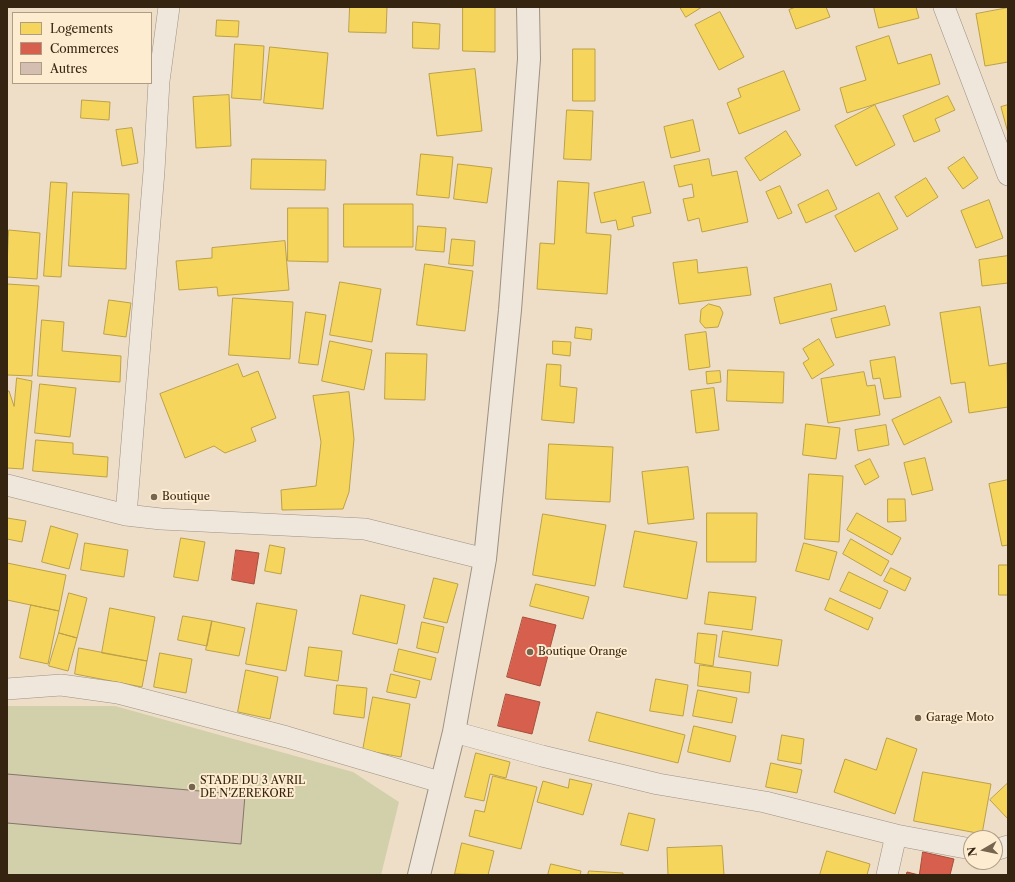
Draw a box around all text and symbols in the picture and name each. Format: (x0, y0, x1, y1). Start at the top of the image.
legend (12, 12, 152, 84)
text: Logements (50, 21, 113, 36)
text: Commerces (50, 41, 119, 56)
text: Autres (50, 61, 87, 76)
place label: Boutique (162, 490, 210, 504)
marker: Boutique (149, 492, 159, 502)
place label: Boutique Orange (538, 645, 627, 659)
marker: Boutique Orange (525, 647, 535, 657)
place label: Garage Moto (926, 711, 994, 725)
marker: Garage Moto (913, 713, 923, 723)
place label: STADE DU 3 AVRIL DE N'ZEREKORE (200, 774, 305, 800)
marker: STADE DU 3 AVRIL DE N'ZEREKORE (187, 782, 197, 792)
north arrow (963, 830, 1003, 870)
text: N (964, 846, 980, 858)

